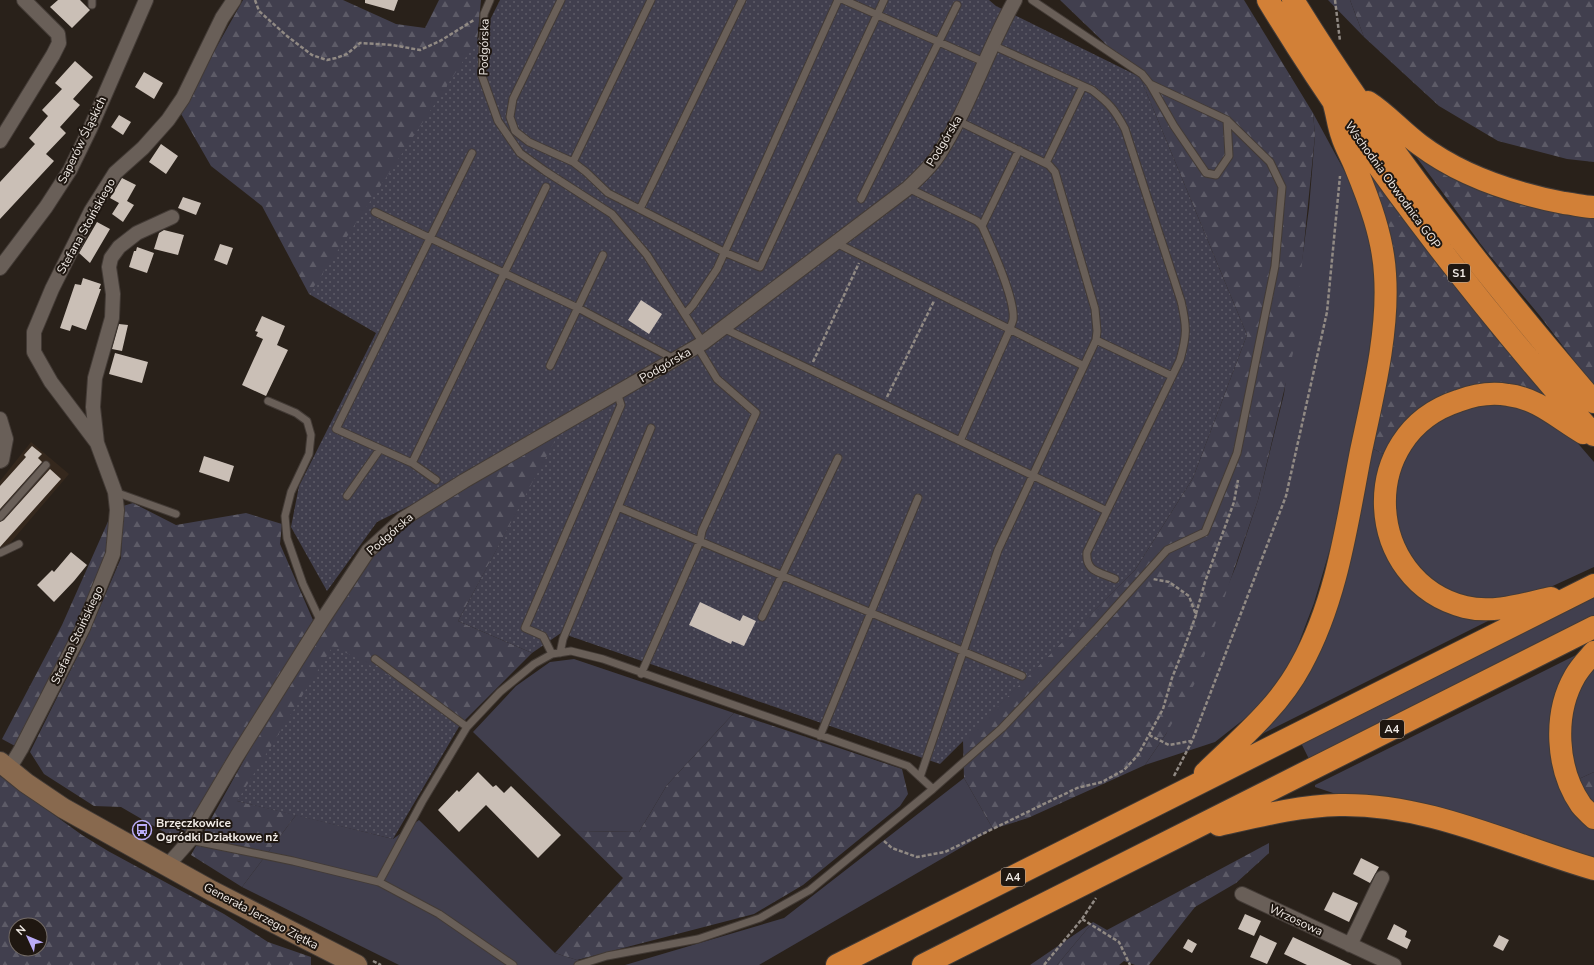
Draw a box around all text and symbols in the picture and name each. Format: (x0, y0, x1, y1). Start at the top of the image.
street label: Podgórska (476, 18, 492, 76)
street label: Saperów Śląskich (54, 94, 110, 186)
street label: Podgórska (922, 112, 966, 170)
street label: Wschodnia Obwodnica GOP (1341, 118, 1445, 252)
street label: Stefana Stoińskiego (53, 175, 119, 277)
road number: S1 (1448, 264, 1470, 282)
street label: Podgórska (636, 344, 694, 386)
street label: Podgórska (363, 509, 417, 559)
street label: Stefana Stoińskiego (47, 583, 107, 687)
road number: A4 (1380, 720, 1404, 738)
place label: Brzęczkowice Ogródki Działkowe nż (156, 815, 278, 845)
bus stop icon: Brzęczkowice Ogródki Działkowe nż (131, 819, 153, 841)
road number: A4 (1001, 868, 1025, 886)
street label: Generała Jerzego Ziętka (201, 879, 321, 953)
street label: Wrzosowa (1266, 901, 1326, 939)
north arrow (8, 917, 48, 957)
text: N (13, 922, 29, 939)

